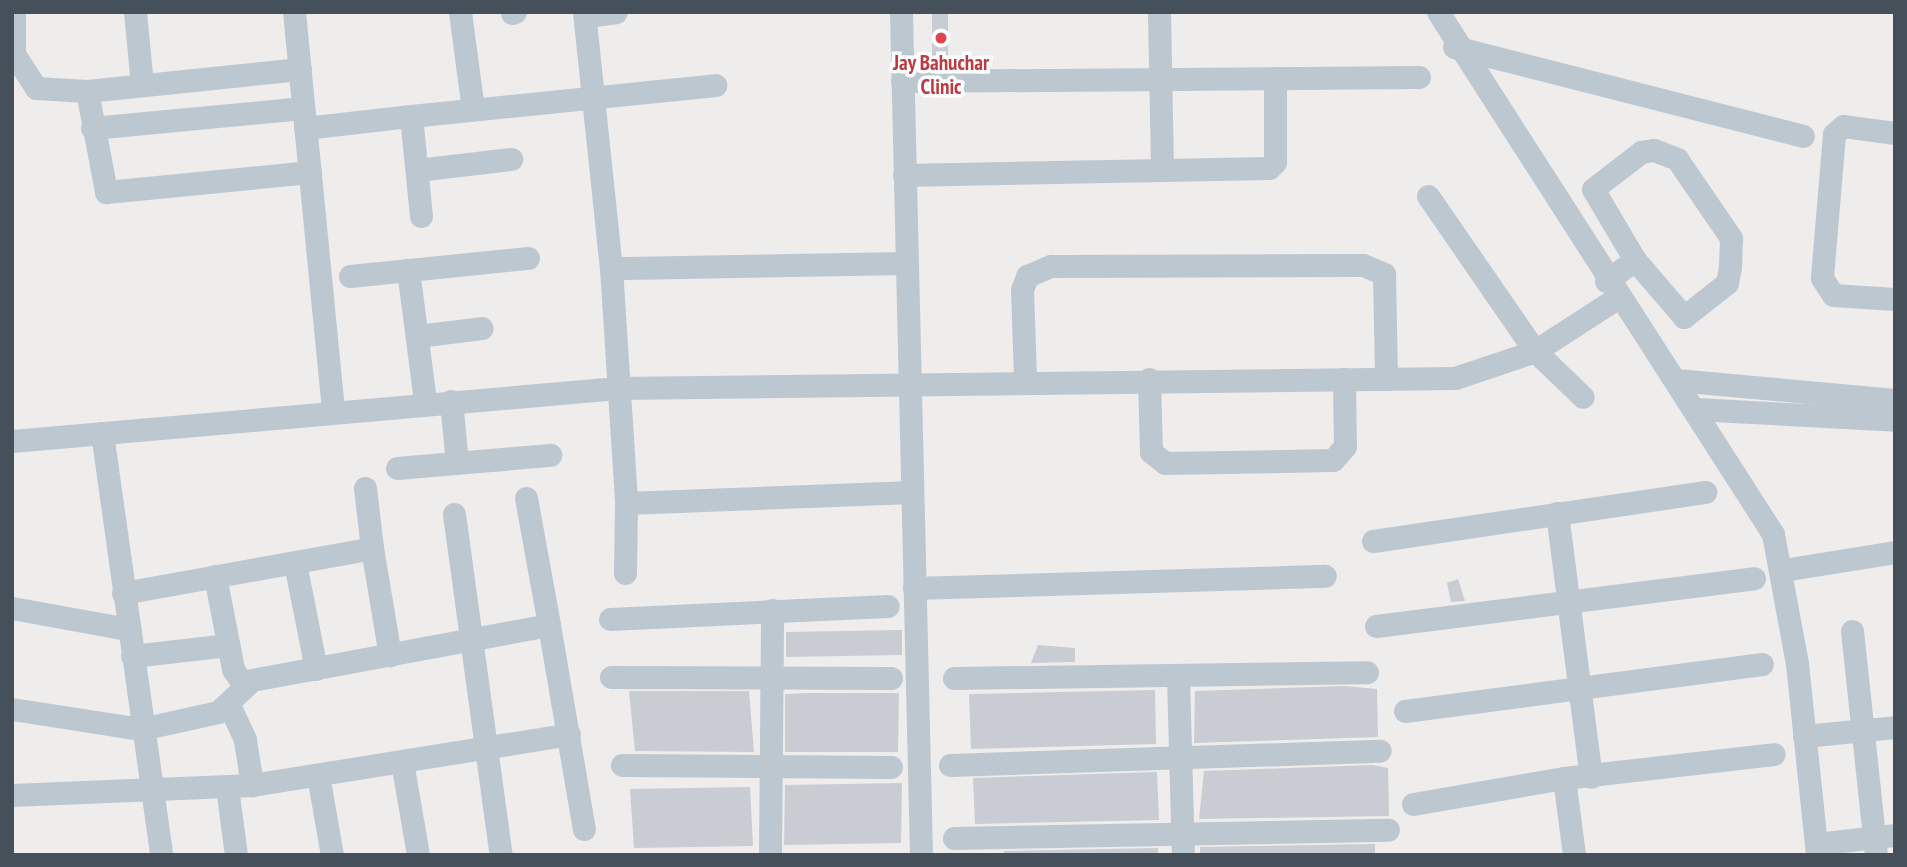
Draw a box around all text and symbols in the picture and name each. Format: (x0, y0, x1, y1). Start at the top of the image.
marker: Jay Bahuchar Clinic (931, 28, 951, 48)
place label: Jay Bahuchar Clinic (893, 50, 989, 100)

